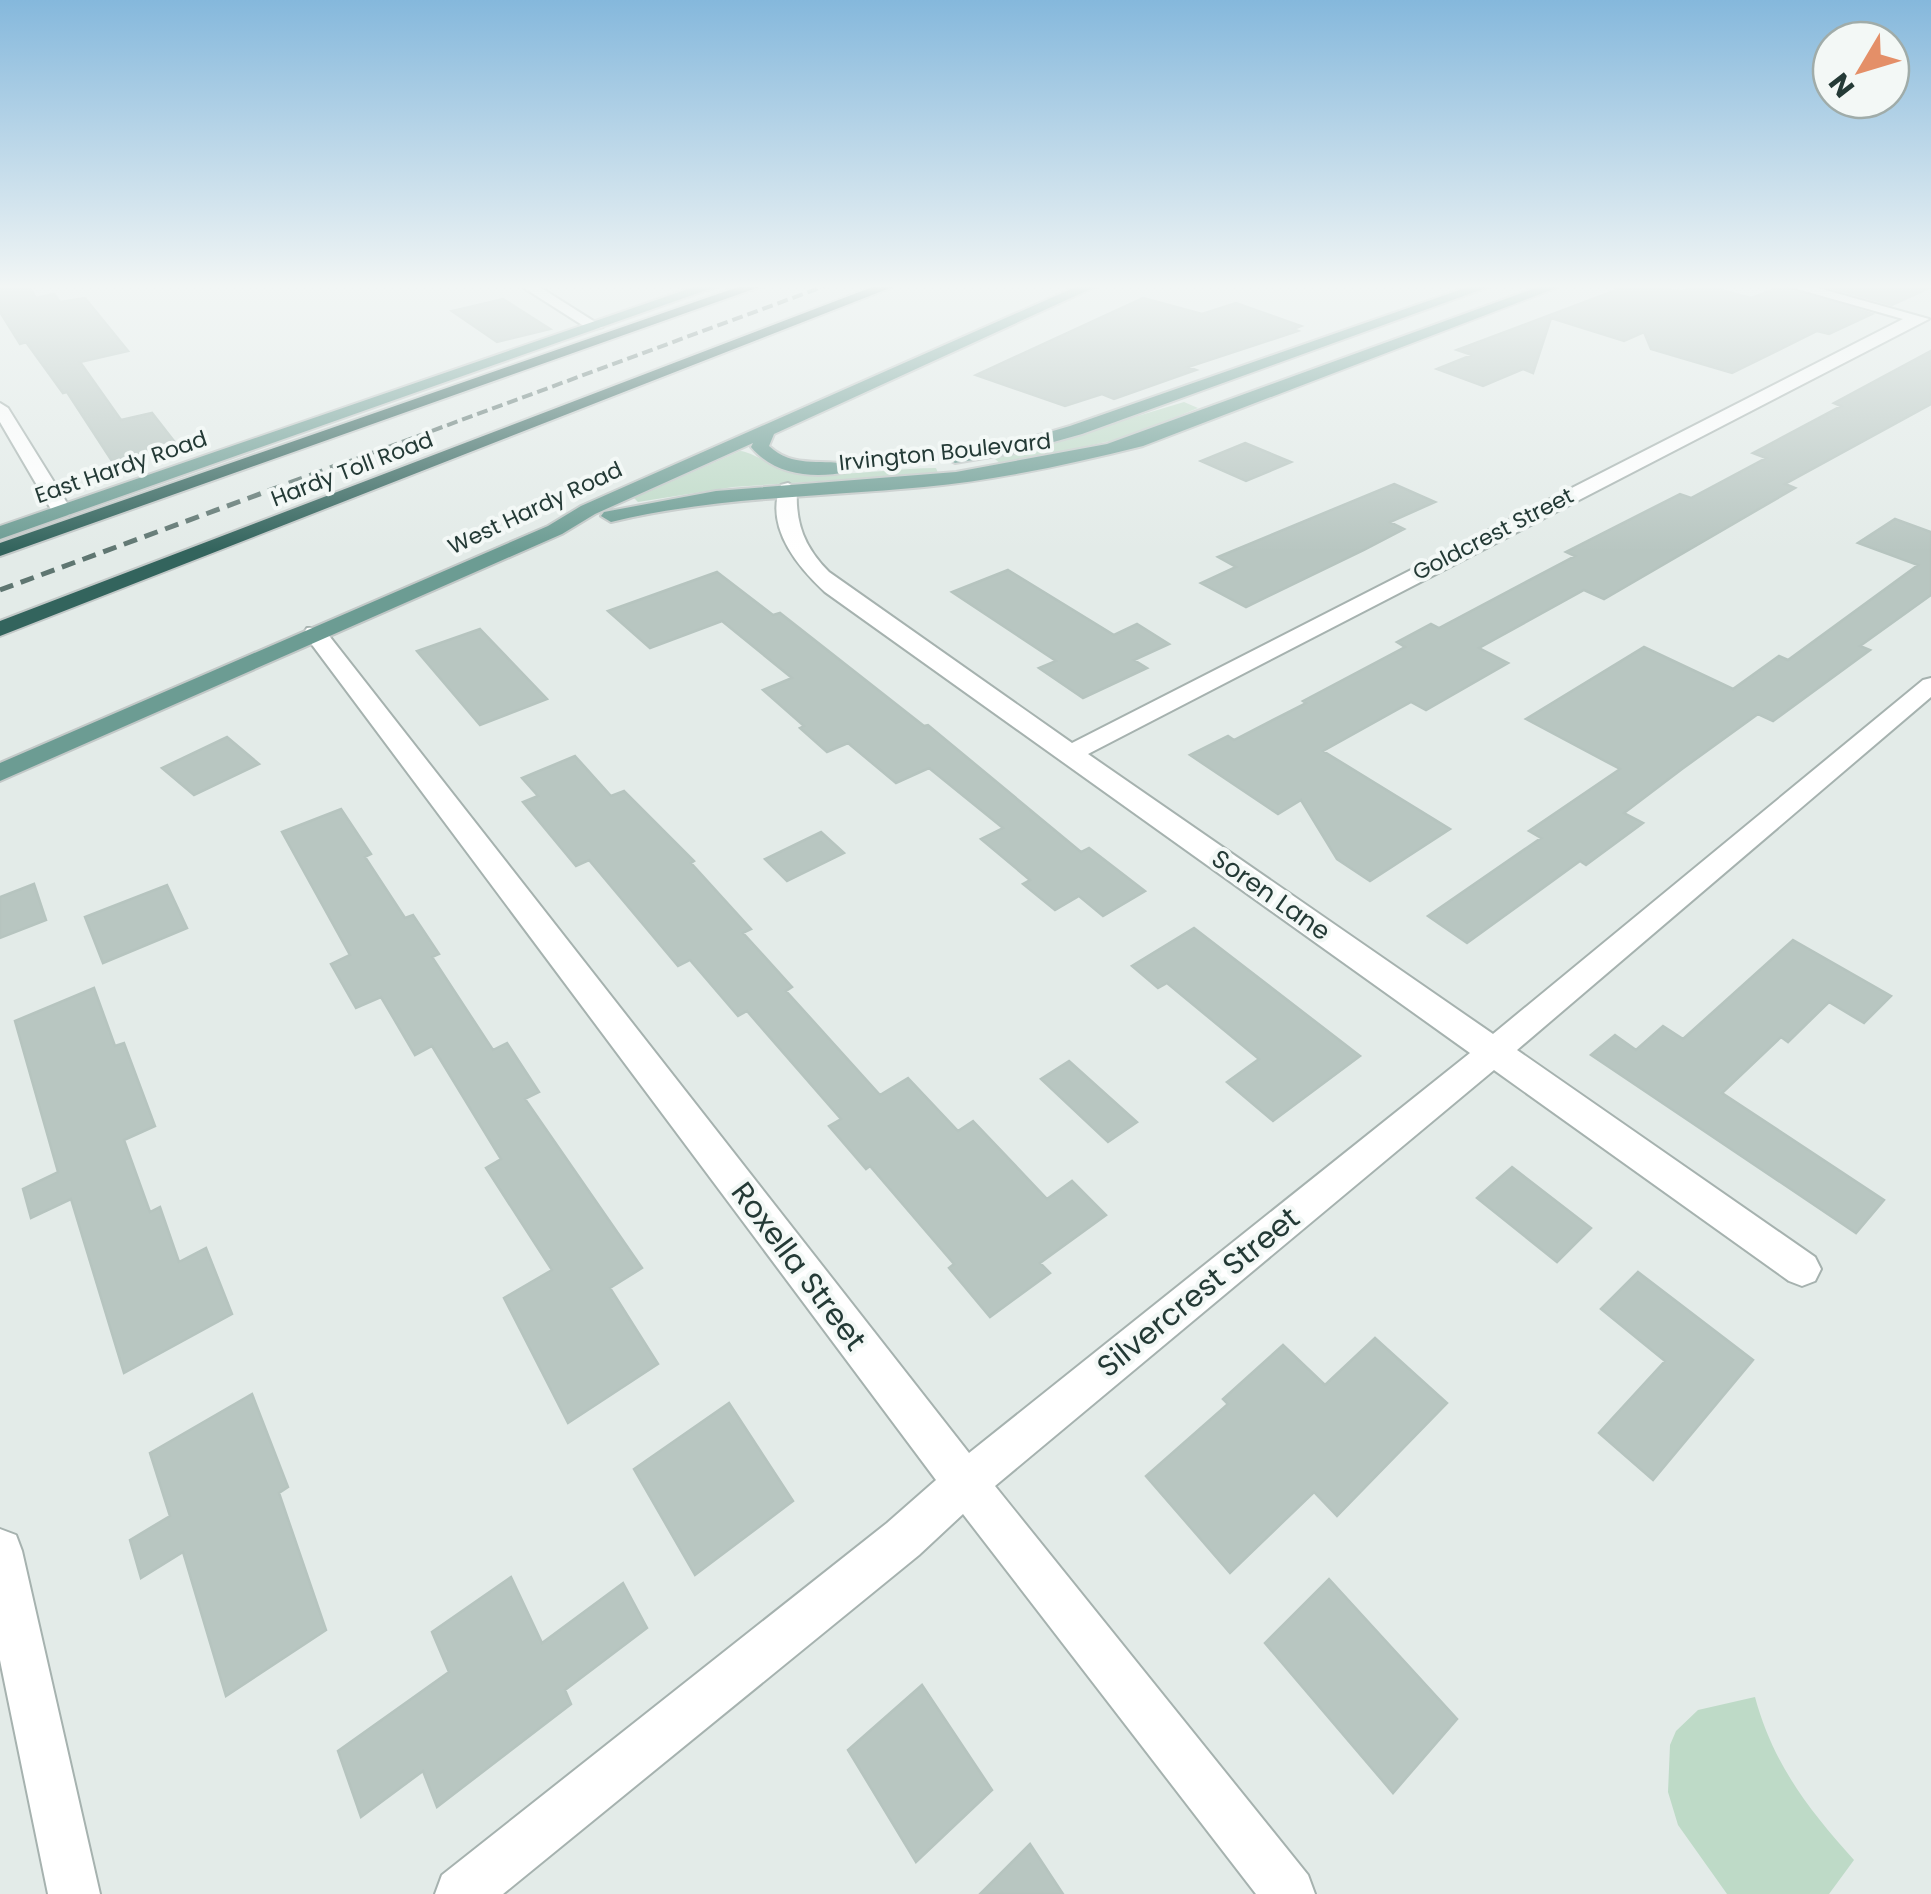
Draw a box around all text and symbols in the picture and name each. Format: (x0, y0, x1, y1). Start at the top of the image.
north arrow (1811, 20, 1911, 120)
text: N (1820, 65, 1864, 105)
street label: East Hardy Road (31, 423, 211, 511)
street label: Hardy Toll Road (266, 424, 438, 514)
street label: Irvington Boulevard (837, 425, 1053, 479)
street label: West Hardy Road (443, 454, 627, 562)
street label: Goldcrest Street (1407, 480, 1579, 588)
street label: Soren Lane (1205, 841, 1337, 949)
street label: Roxella Street (721, 1173, 877, 1359)
street label: Silvercrest Street (1088, 1197, 1308, 1387)

